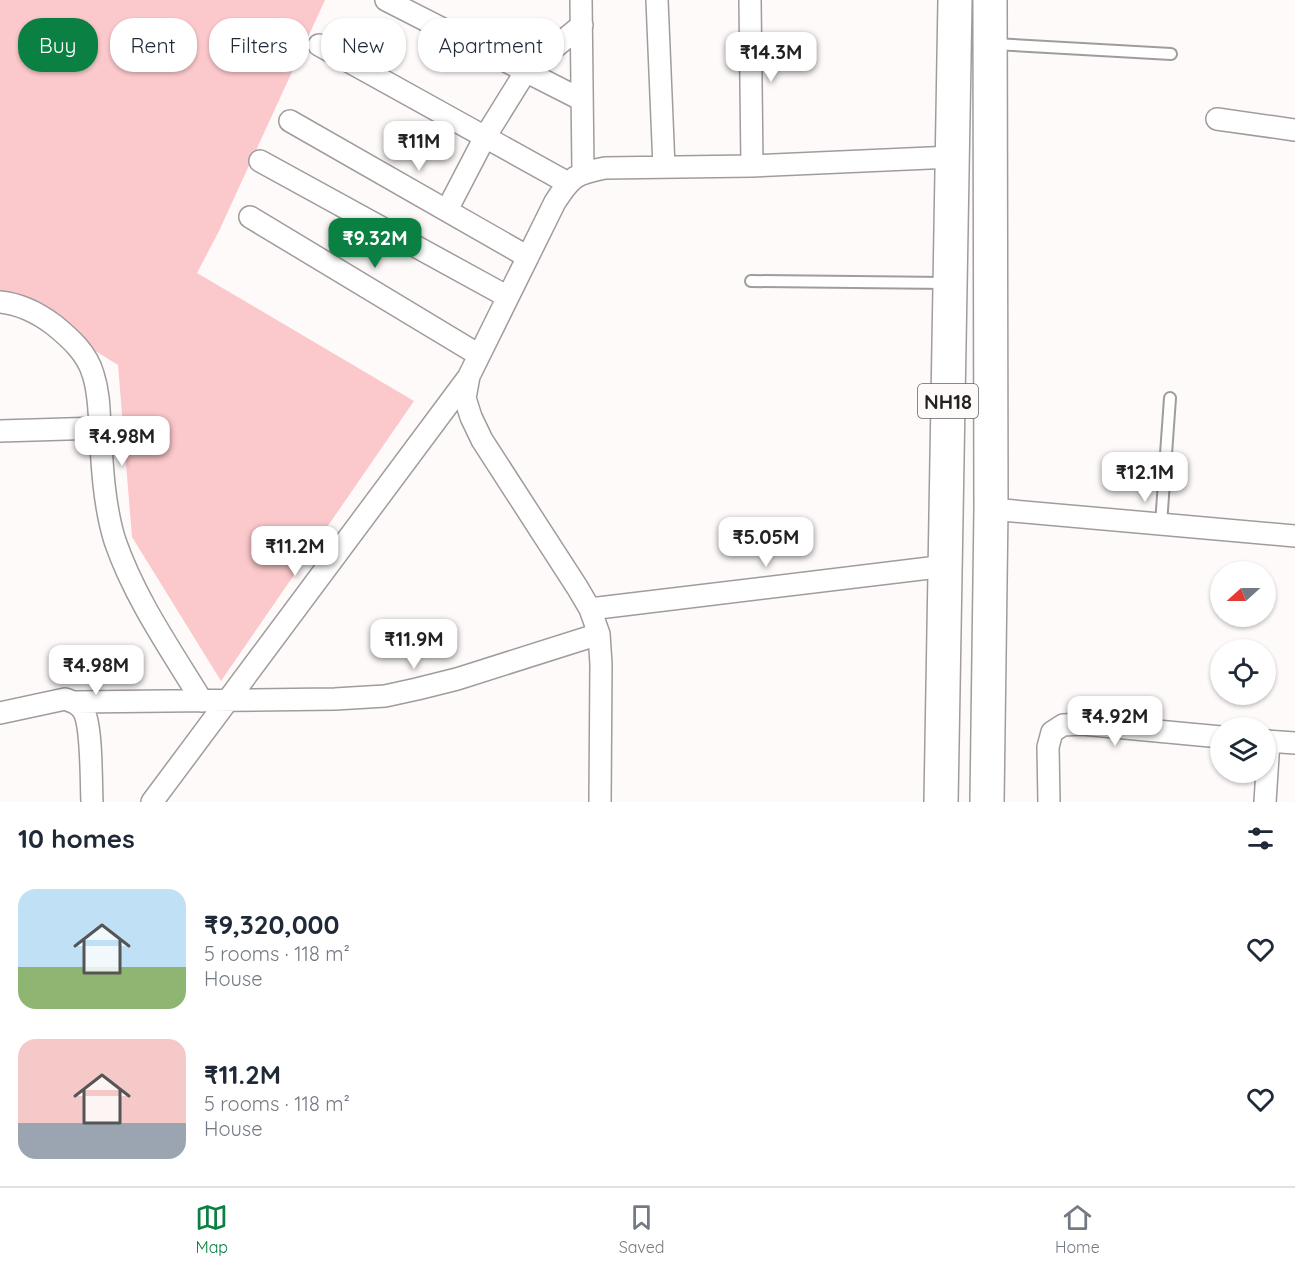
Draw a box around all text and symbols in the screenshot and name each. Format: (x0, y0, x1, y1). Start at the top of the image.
chip: Buy (18, 18, 98, 72)
chip: Rent (110, 18, 197, 72)
chip: Filters (209, 18, 309, 72)
chip: New (321, 18, 406, 72)
chip: Apartment (418, 18, 564, 72)
pin: ₹14.3M (722, 32, 820, 83)
text: ₹14.3M (740, 39, 802, 64)
pin: ₹11M (383, 121, 455, 172)
text: ₹11M (398, 128, 441, 153)
pin: ₹9.32M (326, 218, 424, 269)
text: ₹9.32M (342, 225, 408, 250)
road number: NH18 (918, 384, 978, 418)
pin: ₹4.98M (73, 416, 171, 467)
text: ₹4.98M (89, 423, 155, 448)
pin: ₹12.1M (1096, 452, 1194, 503)
text: ₹12.1M (1116, 459, 1174, 484)
pin: ₹5.05M (717, 517, 815, 568)
text: ₹5.05M (733, 524, 799, 549)
pin: ₹11.2M (246, 526, 344, 577)
text: ₹11.2M (265, 533, 325, 558)
north arrow (1210, 561, 1276, 627)
map controls (1210, 561, 1276, 783)
pin: ₹11.9M (365, 619, 463, 670)
text: ₹11.9M (384, 626, 444, 651)
button: locate (1210, 639, 1276, 705)
pin: ₹4.98M (47, 645, 145, 696)
text: ₹4.98M (63, 652, 129, 677)
pin: ₹4.92M (1066, 696, 1164, 747)
text: ₹4.92M (1082, 703, 1148, 728)
button: layers (1210, 717, 1276, 783)
text: 10 homes (18, 822, 135, 855)
icon: filters (1244, 822, 1277, 855)
text: ₹9,320,000 (204, 908, 340, 941)
icon: home (66, 913, 138, 985)
icon: heart (1244, 933, 1277, 966)
text: 5 rooms · 118 m² (204, 941, 350, 966)
text: House (204, 966, 263, 991)
text: ₹11.2M (204, 1058, 281, 1091)
icon: home (66, 1063, 138, 1135)
icon: heart (1244, 1083, 1277, 1116)
text: 5 rooms · 118 m² (204, 1091, 350, 1116)
text: House (204, 1116, 263, 1141)
tab: Map (195, 1201, 228, 1257)
tab: Saved (619, 1201, 664, 1257)
tab: Home (1055, 1201, 1100, 1257)

